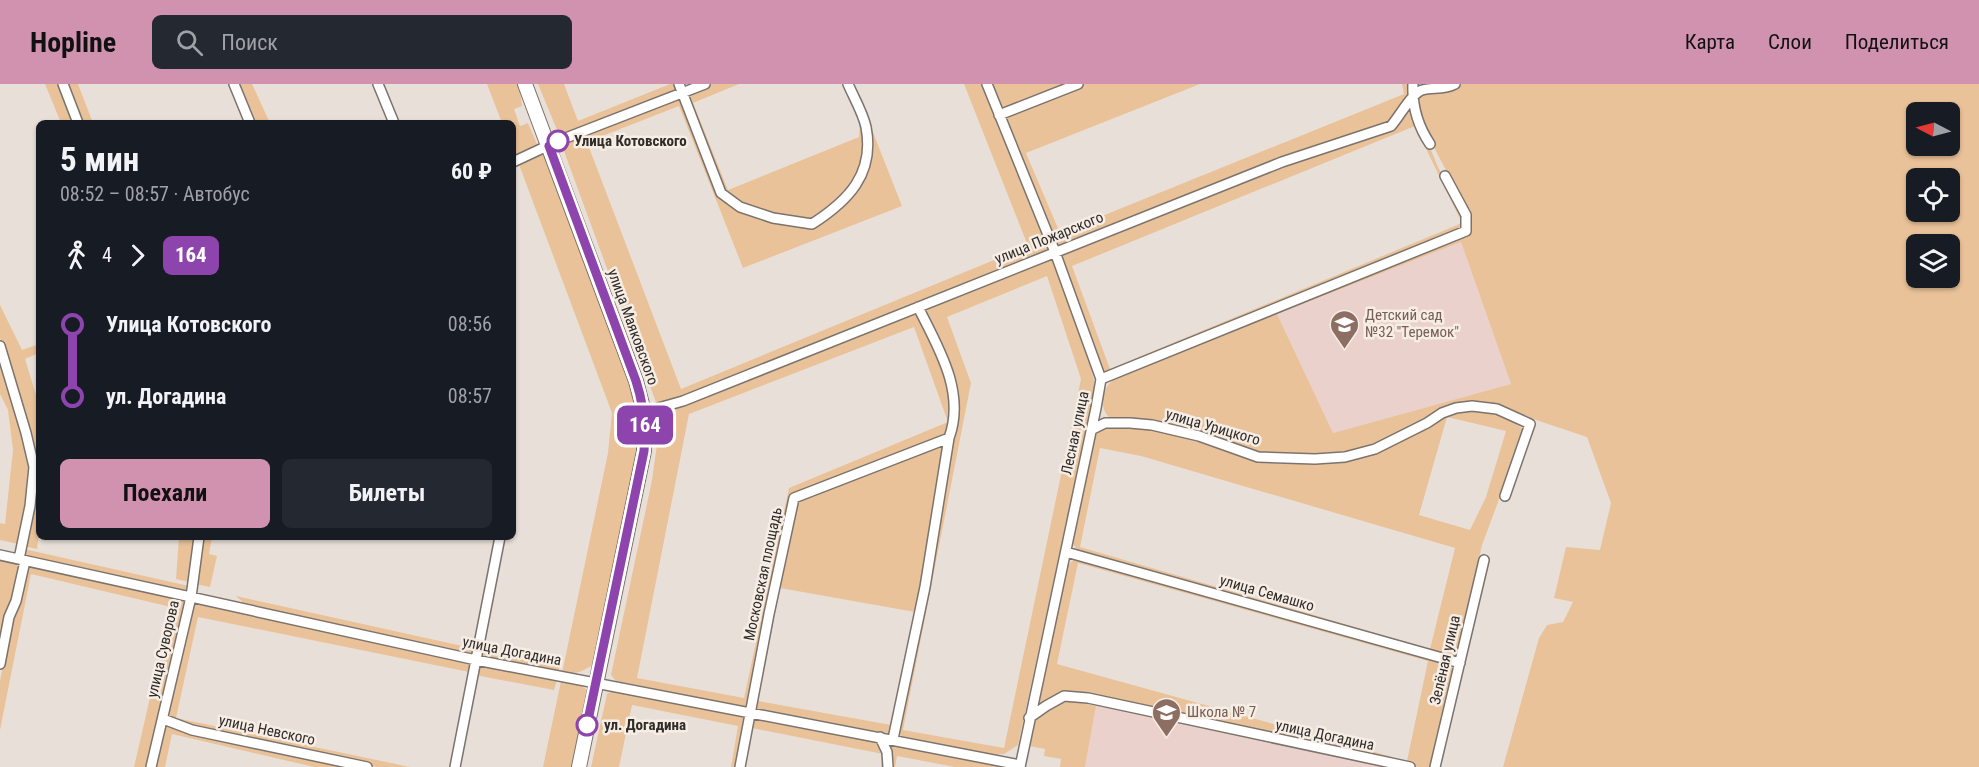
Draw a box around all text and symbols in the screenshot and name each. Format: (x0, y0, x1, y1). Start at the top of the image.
search box (152, 15, 572, 69)
text: Hopline (30, 26, 116, 59)
icon: search (173, 26, 206, 59)
text: Поиск (221, 30, 278, 55)
text: Карта (1685, 30, 1735, 54)
text: Слои (1768, 30, 1812, 54)
text: Поделиться (1845, 30, 1949, 54)
north arrow (1906, 102, 1960, 156)
map controls (1906, 102, 1960, 288)
marker: Улица Котовского (547, 130, 569, 152)
place label: Улица Котовского (574, 132, 687, 150)
text: 5 мин (60, 140, 139, 179)
text: 60 ₽ (451, 159, 492, 184)
button: locate (1906, 168, 1960, 222)
text: 08:52 – 08:57 · Автобус (60, 182, 250, 206)
street label: улица Пожарского (992, 208, 1106, 268)
button: layers (1906, 234, 1960, 288)
icon: walk (60, 239, 93, 272)
icon: forward (121, 239, 154, 272)
text: 4 (102, 243, 112, 267)
text: 164 (175, 243, 207, 267)
street label: улица Маяковского (604, 267, 662, 387)
place label: Детский сад №32 "Теремок" (1365, 306, 1459, 341)
school or university icon: Детский сад №32 "Теремок" (1328, 308, 1360, 350)
text: Улица Котовского (106, 312, 271, 337)
text: 08:56 (448, 312, 492, 336)
text: ул. Догадина (106, 384, 226, 409)
text: 08:57 (448, 384, 492, 408)
street label: Лесная улица (1057, 390, 1093, 476)
street label: улица Урицкого (1164, 405, 1262, 449)
line badge: 164 (610, 406, 680, 444)
text: 164 (629, 413, 661, 437)
button: Поехали (60, 459, 270, 528)
button: Билеты (282, 459, 492, 528)
street label: Московская площадь (740, 506, 786, 642)
street label: улица Семашко (1218, 571, 1316, 615)
street label: улица Суворова (143, 599, 183, 699)
street label: Зелёная улица (1426, 614, 1464, 706)
street label: улица Догадина (461, 633, 563, 669)
school or university icon: Школа № 7 (1150, 696, 1182, 738)
place label: Школа № 7 (1187, 703, 1256, 721)
street label: улица Невского (217, 711, 317, 749)
marker: ул. Догадина (576, 714, 598, 736)
place label: ул. Догадина (604, 716, 686, 734)
street label: улица Догадина (1274, 716, 1376, 754)

